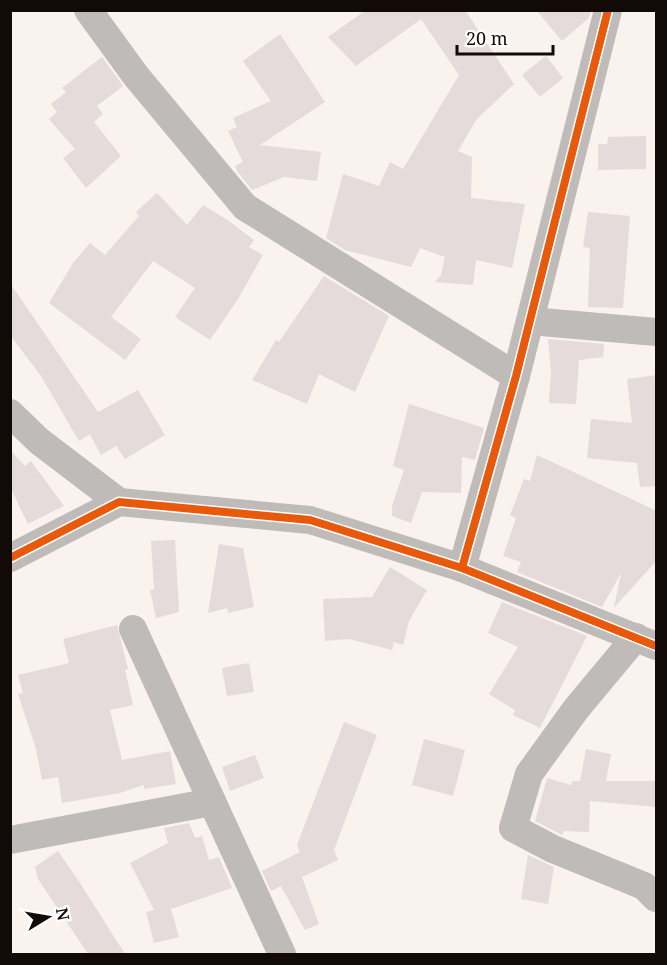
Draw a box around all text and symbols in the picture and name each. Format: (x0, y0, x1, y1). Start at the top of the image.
scale bar (457, 18, 553, 56)
text: 20 m (466, 26, 508, 50)
north arrow (18, 887, 78, 947)
text: N (51, 906, 75, 923)

